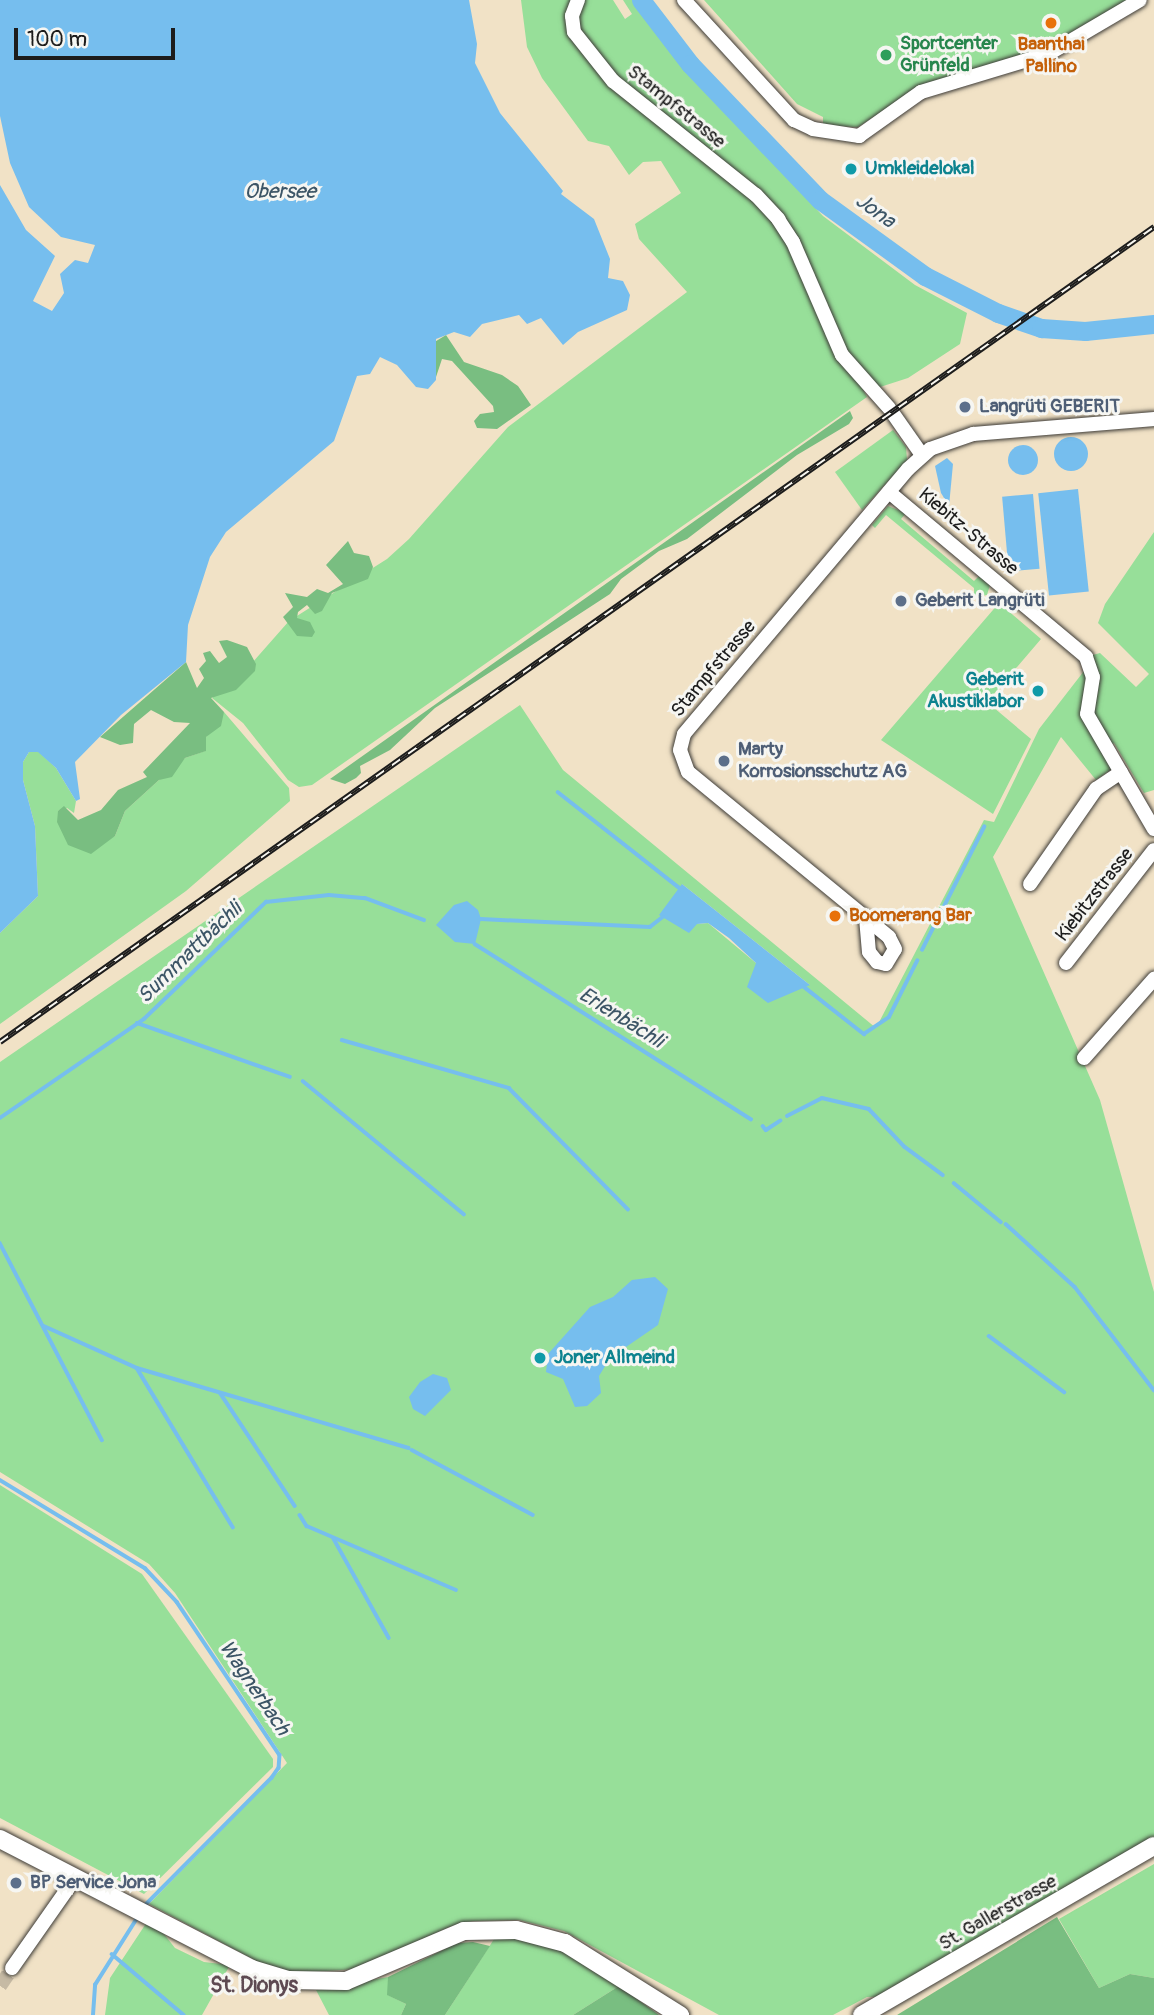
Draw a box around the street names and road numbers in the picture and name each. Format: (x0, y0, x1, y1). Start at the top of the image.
street label: Stampfstrasse (622, 61, 730, 153)
street label: Kiebitz-Strasse (913, 484, 1023, 580)
street label: Stampfstrasse (667, 616, 761, 722)
street label: Kiebitzstrasse (1051, 844, 1139, 946)
street label: St. Gallerstrasse (935, 1870, 1061, 1956)

